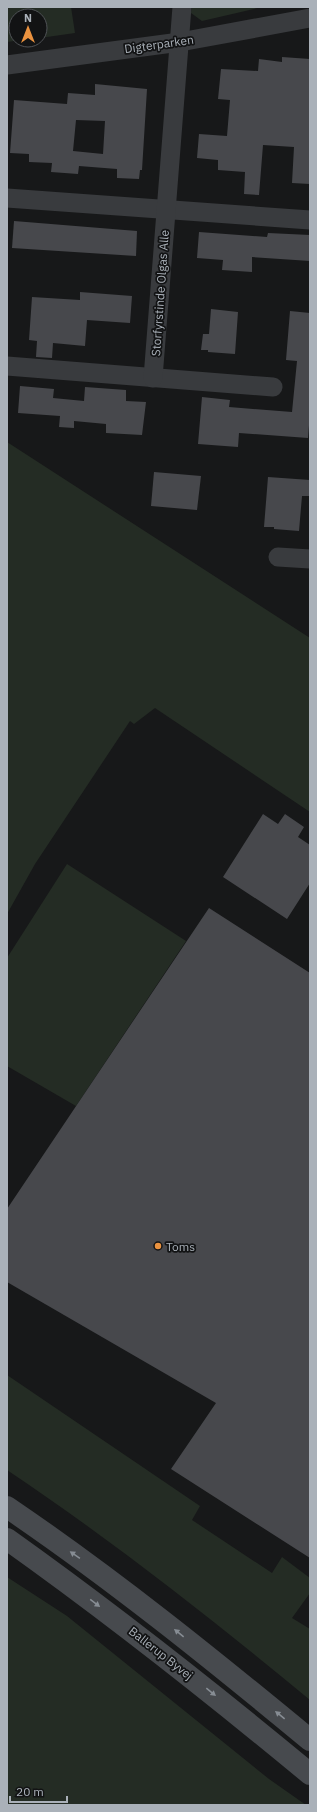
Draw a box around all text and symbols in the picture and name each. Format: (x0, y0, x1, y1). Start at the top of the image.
north arrow (8, 8, 48, 48)
text: N (24, 11, 32, 25)
street label: Digterparken (123, 32, 195, 56)
street label: Storfyrstinde Olgas Alle (148, 229, 172, 357)
place label: Toms (166, 1239, 195, 1254)
marker: Toms (153, 1241, 163, 1251)
one-way arrow (70, 1551, 80, 1559)
one-way arrow (90, 1599, 101, 1607)
street label: Ballerup Byvej (126, 1623, 196, 1683)
one-way arrow (173, 1629, 184, 1637)
one-way arrow (205, 1688, 216, 1696)
one-way arrow (274, 1711, 285, 1719)
scale bar (10, 1778, 67, 1804)
text: 20 m (16, 1784, 44, 1799)

